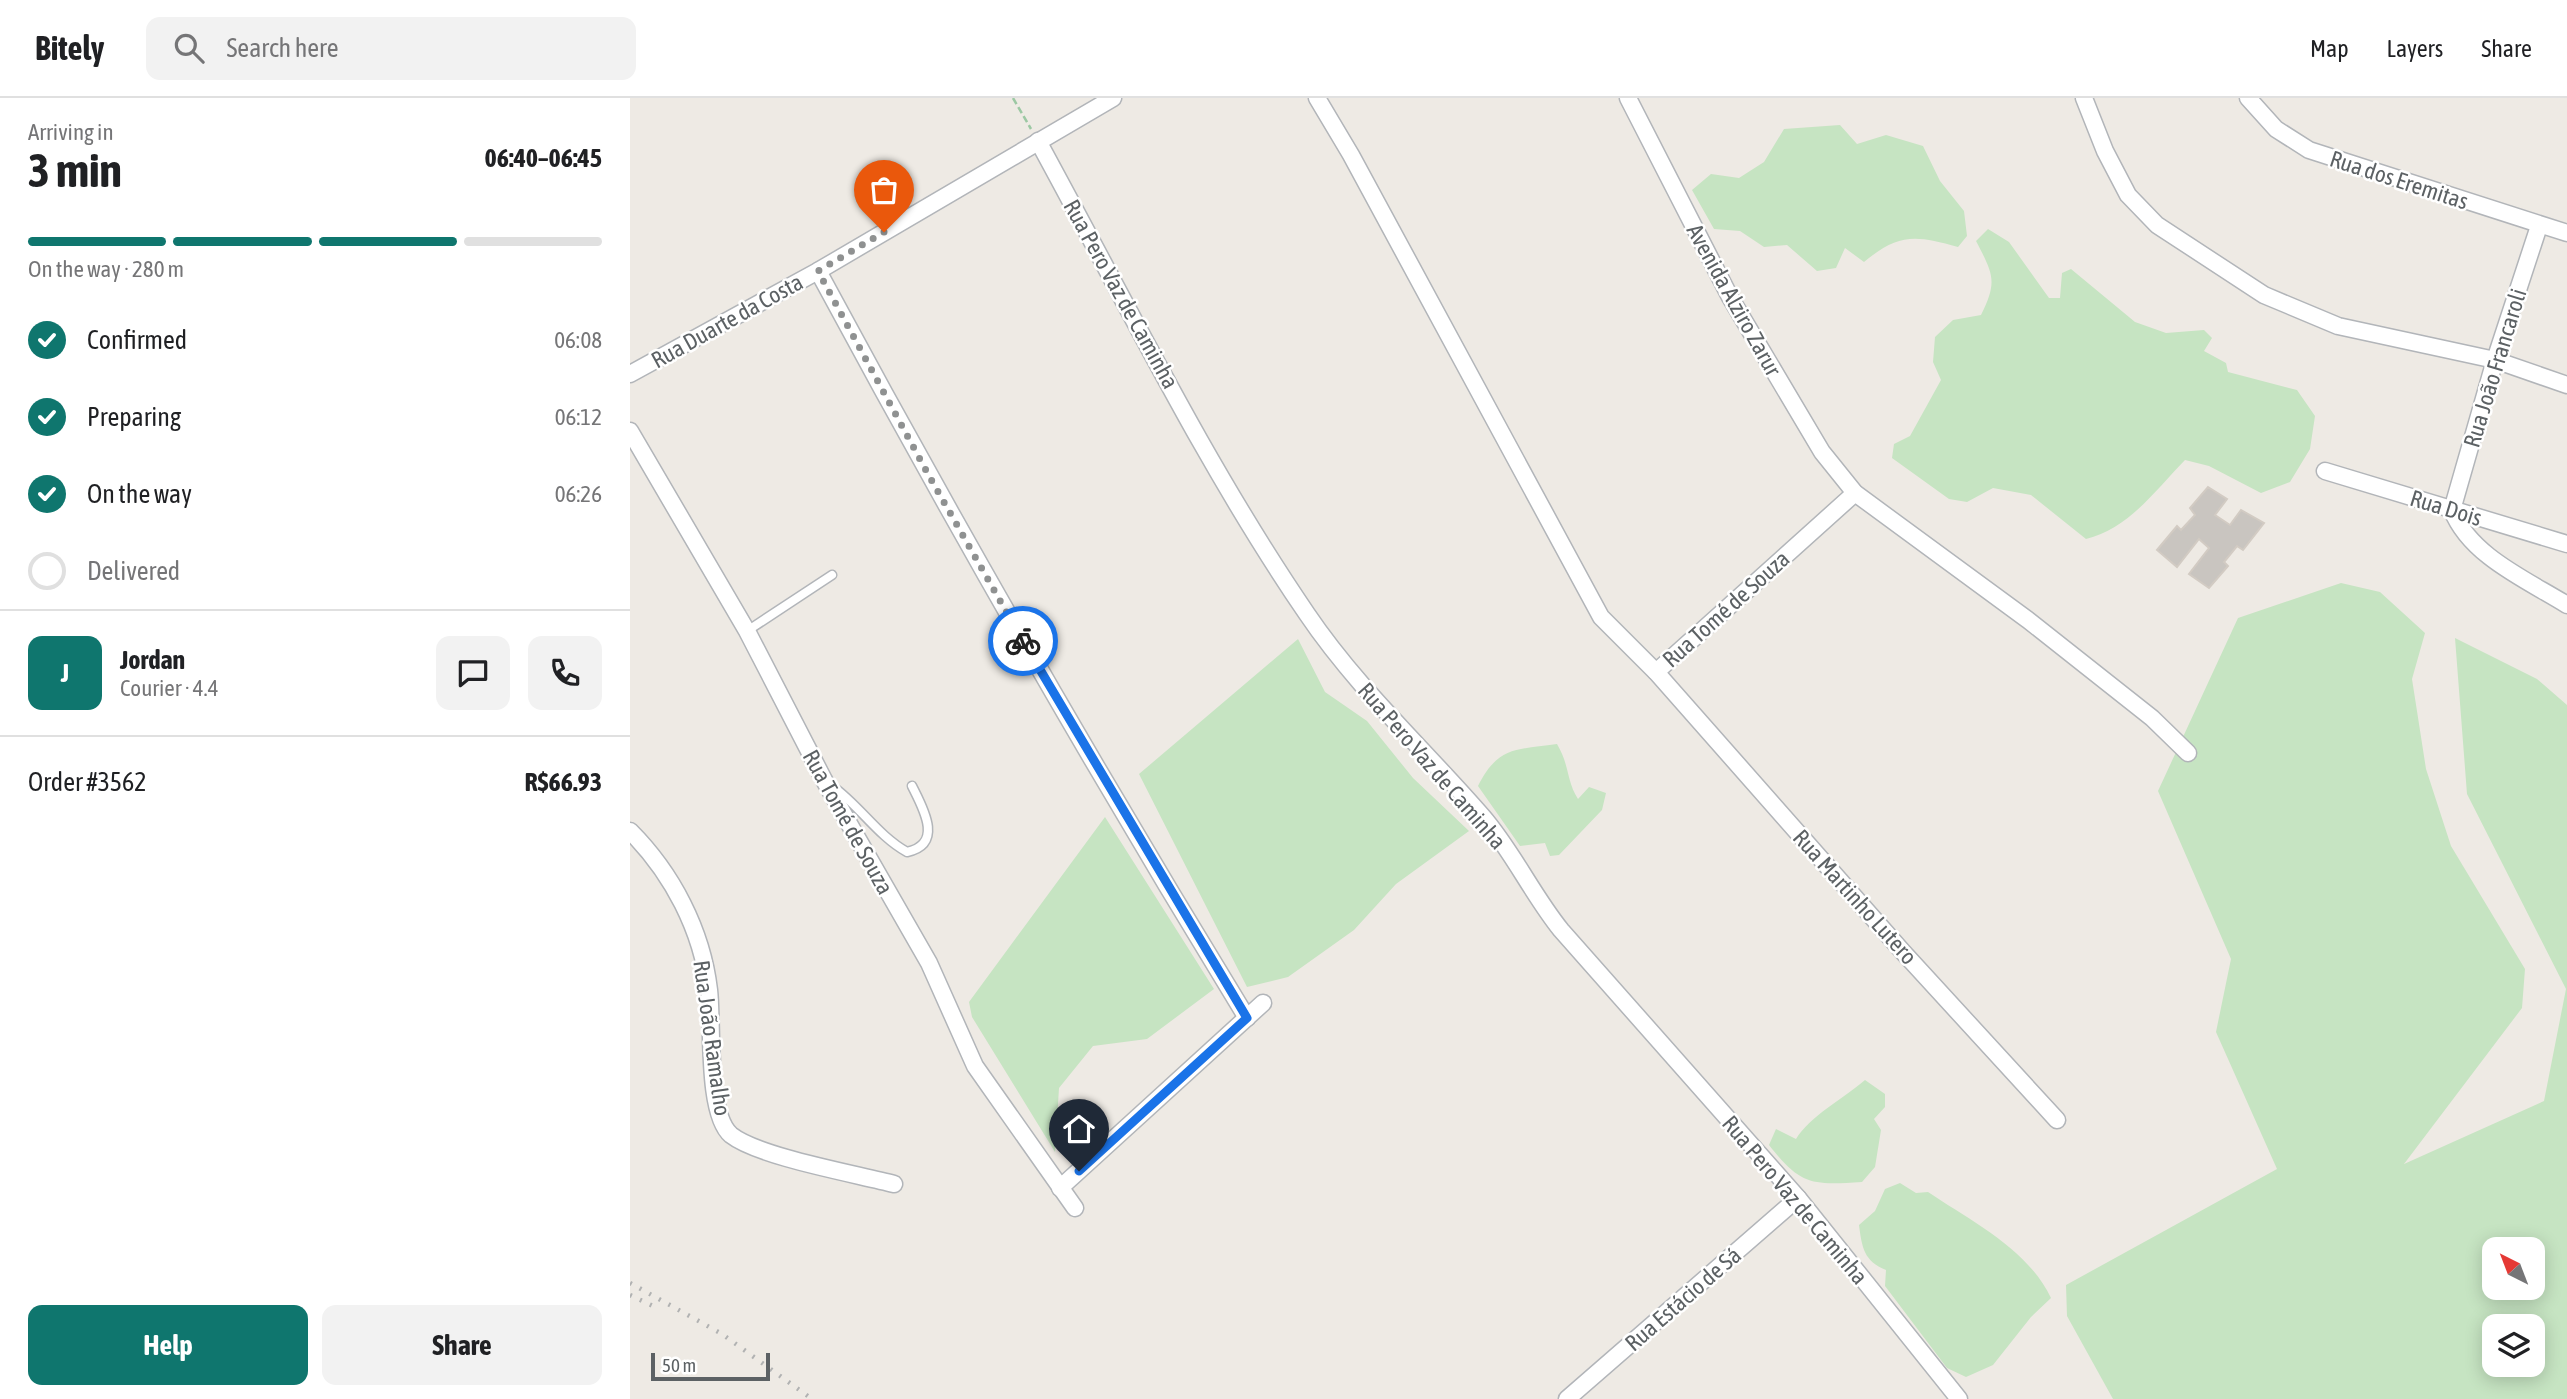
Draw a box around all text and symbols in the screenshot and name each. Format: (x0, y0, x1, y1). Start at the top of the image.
search box (146, 17, 636, 80)
text: Bitely (35, 29, 104, 67)
icon: search (170, 29, 208, 67)
text: Search here (226, 33, 339, 63)
text: Map (2310, 35, 2349, 62)
text: Layers (2387, 35, 2443, 62)
text: Share (2481, 35, 2532, 62)
text: Arriving in (28, 119, 114, 145)
text: 06:40–06:45 (485, 143, 602, 173)
text: 3 min (28, 144, 122, 197)
street label: Rua dos Eremitas (2327, 145, 2471, 215)
pin (854, 160, 914, 232)
icon: bag (865, 171, 903, 209)
street label: Rua Pero Vaz de Caminha (1058, 195, 1184, 393)
street label: Avenida Alziro Zarur (1682, 220, 1787, 382)
text: On the way · 280 m (28, 256, 184, 282)
street label: Rua Duarte da Costa (647, 269, 807, 373)
street label: Rua João Francaroli (2459, 286, 2531, 450)
icon: check (28, 321, 66, 359)
text: Confirmed (87, 325, 187, 355)
text: 06:08 (554, 327, 602, 353)
icon: check (28, 398, 66, 436)
text: Preparing (87, 402, 181, 432)
text: 06:12 (555, 404, 602, 430)
icon: check (28, 475, 66, 513)
text: On the way (87, 479, 192, 509)
text: 06:26 (555, 481, 602, 507)
street label: Rua Dois (2407, 485, 2485, 531)
street label: Rua Tomé de Souza (1657, 545, 1795, 673)
text: Delivered (87, 556, 180, 586)
courier (988, 606, 1058, 676)
icon: bike (1004, 622, 1042, 660)
button: chat (436, 636, 510, 710)
button: phone (528, 636, 602, 710)
text: Jordan (120, 645, 185, 675)
text: J (61, 658, 69, 688)
text: Courier · 4.4 (120, 675, 219, 701)
street label: Rua Pero Vaz de Caminha (1353, 678, 1511, 854)
street label: Rua Tomé de Souza (798, 745, 898, 899)
text: Order #3562 (28, 767, 147, 797)
text: R$66.93 (525, 767, 602, 797)
street label: Rua Martinho Lutero (1788, 824, 1922, 970)
street label: Rua João Ramalho (688, 959, 736, 1117)
pin (1049, 1099, 1109, 1171)
icon: home (1060, 1110, 1098, 1148)
street label: Rua Pero Vaz de Caminha (1717, 1111, 1873, 1289)
north arrow (2482, 1237, 2544, 1300)
map controls (2482, 1237, 2545, 1377)
street label: Rua Estácio de Sá (1620, 1242, 1746, 1356)
button: Help (28, 1305, 308, 1385)
button: Share (322, 1305, 602, 1385)
button: layers (2482, 1314, 2545, 1377)
scale bar (651, 1350, 770, 1382)
text: 50 m (662, 1354, 696, 1376)

